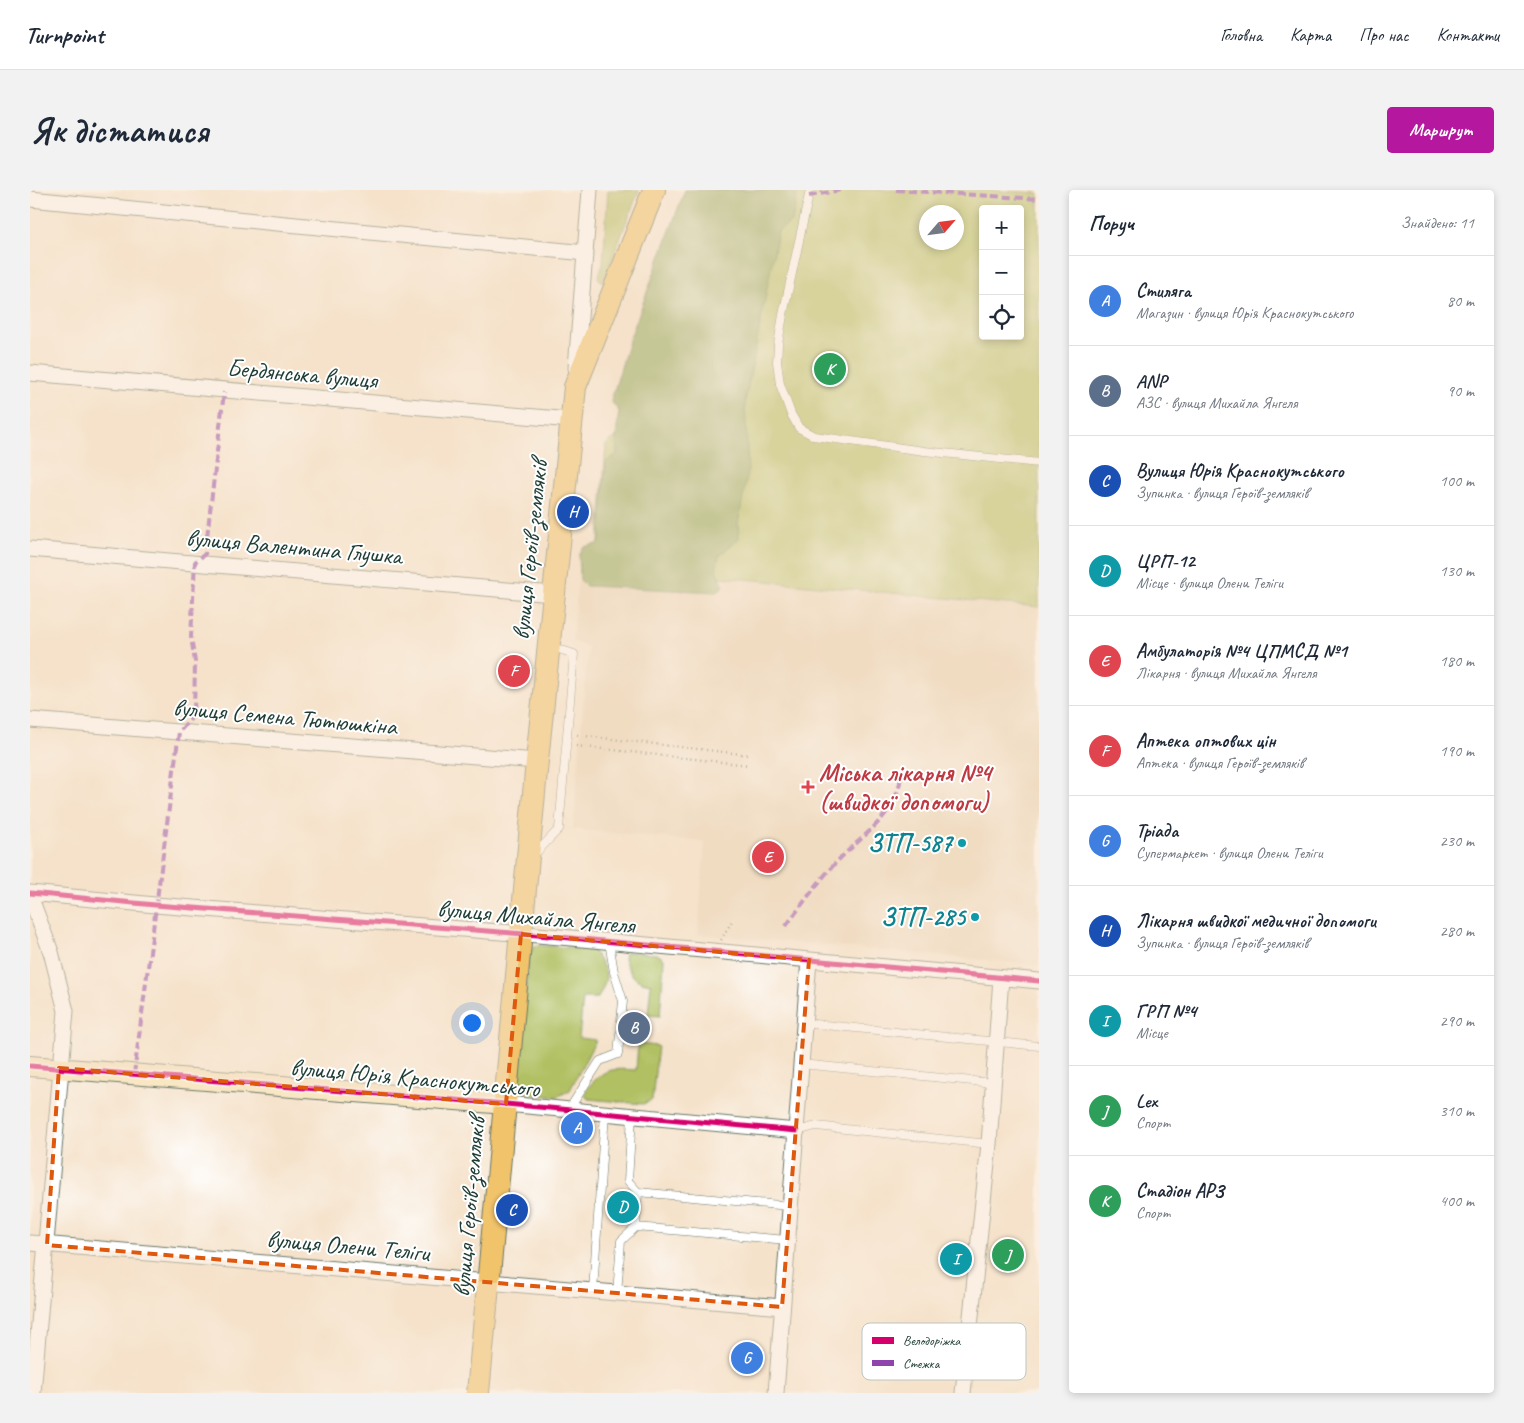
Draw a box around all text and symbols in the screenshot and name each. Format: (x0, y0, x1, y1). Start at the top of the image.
text: Turnpoint (25, 20, 104, 50)
text: Головна (1220, 24, 1262, 46)
text: Карта (1290, 24, 1331, 46)
text: Про нас (1359, 24, 1409, 46)
text: Контакти (1437, 24, 1499, 46)
button: Маршрут (1387, 107, 1494, 153)
text: Як дістатися (30, 108, 208, 153)
north arrow (919, 205, 964, 250)
map controls (979, 205, 1024, 340)
button: + (979, 205, 1024, 250)
text: Поруч (1089, 210, 1134, 236)
text: Знайдено: 11 (1401, 213, 1474, 233)
button: − (979, 250, 1024, 295)
text: Стиляга (1136, 279, 1191, 303)
text: A (1101, 291, 1109, 311)
text: 80 m (1447, 291, 1474, 311)
button: locate (979, 295, 1024, 340)
text: Магазин · вулиця Юрія Краснокутського (1136, 303, 1354, 323)
pin: K (814, 350, 846, 388)
street label: Бердянська вулиця (226, 352, 381, 397)
text: ANP (1136, 369, 1166, 393)
text: B (1101, 381, 1109, 401)
text: 90 m (1447, 381, 1474, 401)
text: АЗС · вулиця Михайла Янгеля (1136, 393, 1297, 413)
street label: вулиця Героїв-земляків (505, 452, 557, 642)
text: Вулиця Юрія Краснокутського (1136, 459, 1344, 483)
text: C (1101, 471, 1109, 491)
text: 100 m (1440, 471, 1474, 491)
text: Зупинка · вулиця Героїв-земляків (1136, 483, 1308, 503)
pin: H (557, 493, 589, 531)
street label: вулиця Валентина Глушка (185, 522, 406, 573)
text: ЦРП-12 (1136, 549, 1195, 573)
text: D (1100, 561, 1110, 581)
text: 130 m (1440, 561, 1474, 581)
text: Місце · вулиця Олени Теліги (1136, 573, 1283, 593)
text: Амбулаторія №4 ЦПМСД №1 (1136, 639, 1347, 663)
text: E (1101, 651, 1109, 671)
text: 180 m (1440, 651, 1474, 671)
pin: F (498, 652, 530, 690)
text: Лікарня · вулиця Михайла Янгеля (1136, 663, 1316, 683)
street label: вулиця Семена Тютюшкіна (172, 691, 400, 743)
text: Аптека оптових цін (1136, 729, 1276, 753)
text: F (1101, 741, 1109, 761)
text: 190 m (1440, 741, 1474, 761)
text: Аптека · вулиця Героїв-земляків (1136, 753, 1304, 773)
place label: Міська лікарня №4 (швидкої допомоги) (819, 757, 994, 818)
marker: Міська лікарня №4 (швидкої допомоги) (801, 780, 815, 794)
text: Тріада (1136, 819, 1178, 843)
place label: ЗТП-587 (868, 827, 955, 859)
text: G (1101, 831, 1109, 851)
text: 230 m (1440, 831, 1474, 851)
marker: ЗТП-587 (956, 837, 968, 849)
pin: E (752, 838, 784, 876)
text: Супермаркет · вулиця Олени Теліги (1136, 843, 1323, 863)
street label: вулиця Михайла Янгеля (436, 892, 638, 942)
place label: ЗТП-285 (881, 901, 967, 933)
text: Лікарня швидкої медичної допомоги (1136, 909, 1376, 933)
marker: ЗТП-285 (969, 911, 981, 923)
text: H (1100, 921, 1110, 941)
text: 280 m (1440, 921, 1474, 941)
text: Зупинка · вулиця Героїв-земляків (1136, 933, 1308, 953)
text: ГРП №4 (1136, 999, 1197, 1023)
pin: B (618, 1009, 650, 1047)
your location (459, 1010, 485, 1036)
text: I (1102, 1011, 1108, 1031)
text: 290 m (1440, 1011, 1474, 1031)
text: Місце (1136, 1023, 1168, 1043)
street label: вулиця Юрія Краснокутського (289, 1051, 542, 1105)
text: Lex (1136, 1089, 1157, 1113)
text: J (1102, 1101, 1108, 1121)
text: 310 m (1440, 1101, 1474, 1121)
street label: вулиця Героїв-земляків (445, 1109, 494, 1298)
pin: A (561, 1109, 593, 1147)
text: Спорт (1136, 1113, 1171, 1133)
text: Стадіон АРЗ (1136, 1179, 1224, 1203)
pin: D (607, 1188, 639, 1226)
pin: C (496, 1191, 528, 1229)
text: K (1101, 1191, 1109, 1211)
text: 400 m (1440, 1191, 1474, 1211)
text: Спорт (1136, 1203, 1171, 1223)
street label: вулиця Олени Теліги (265, 1223, 432, 1269)
pin: J (992, 1236, 1024, 1274)
pin: I (940, 1240, 972, 1278)
legend (862, 1323, 1026, 1380)
text: Велодоріжка (903, 1332, 961, 1349)
pin: G (731, 1339, 763, 1377)
text: Стежка (903, 1355, 941, 1372)

